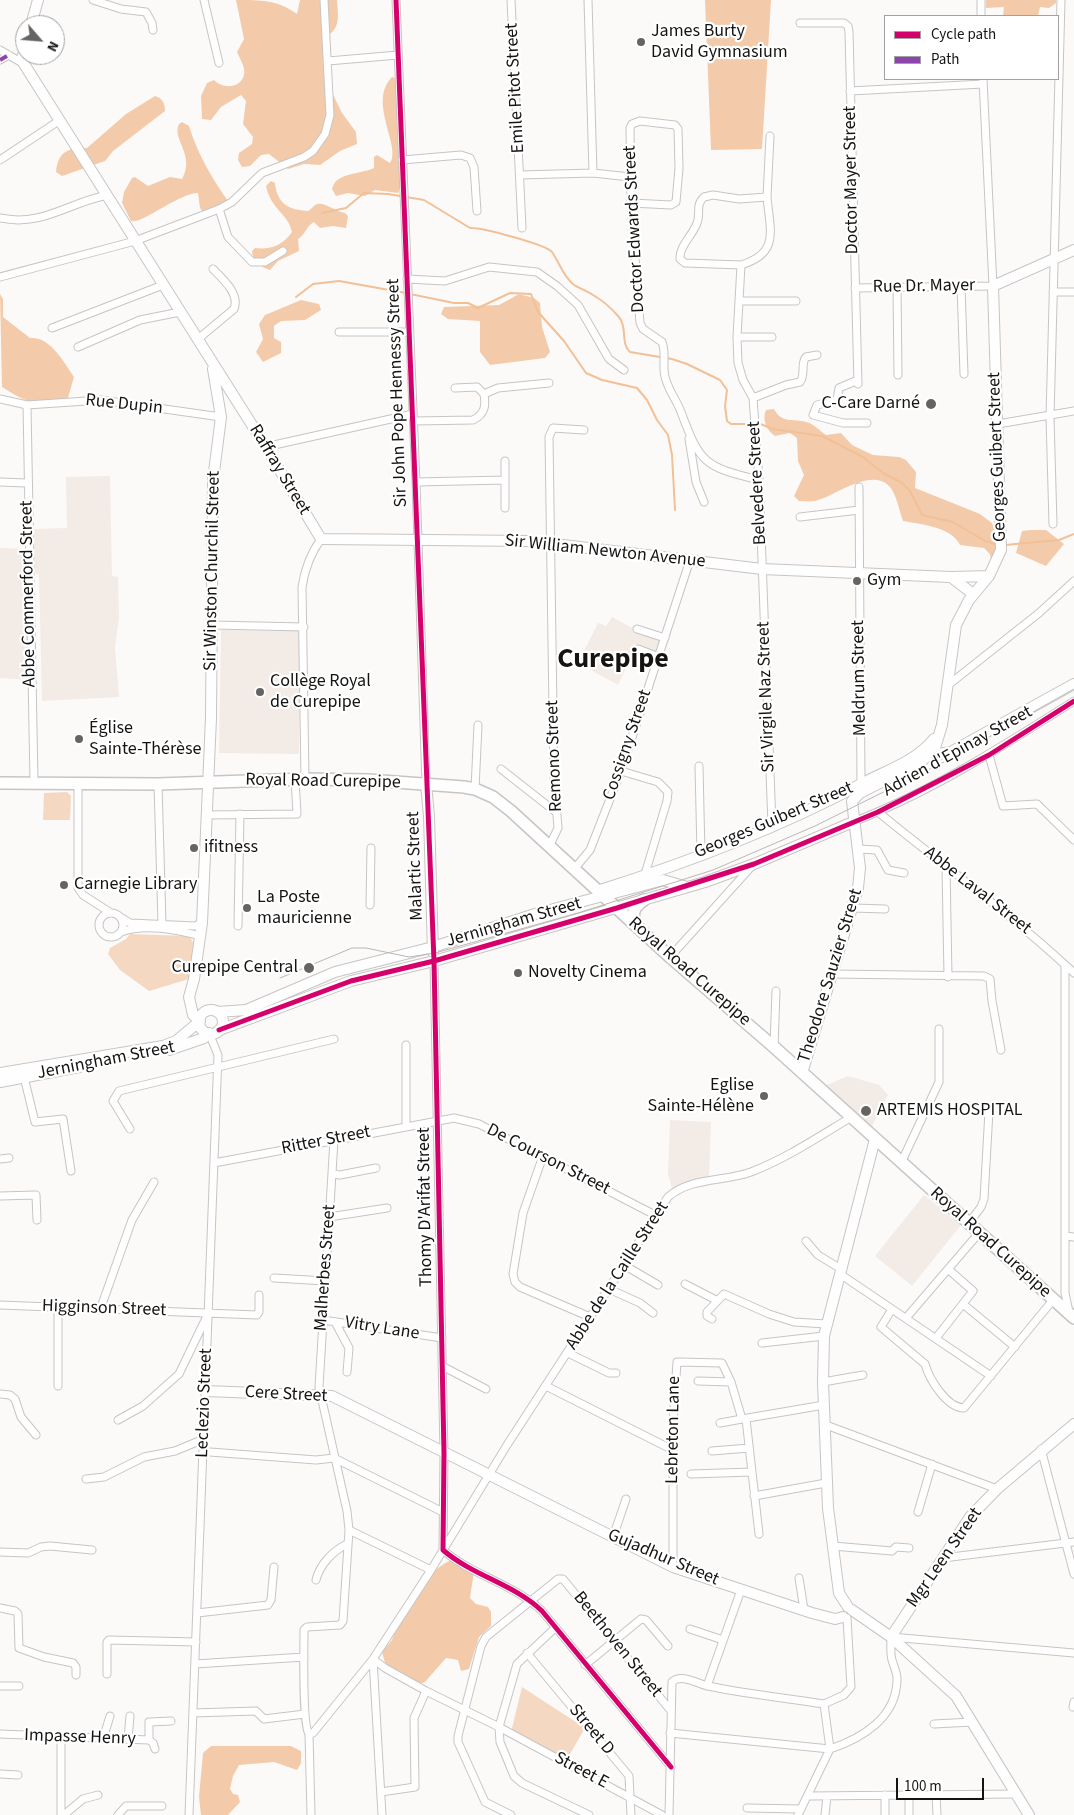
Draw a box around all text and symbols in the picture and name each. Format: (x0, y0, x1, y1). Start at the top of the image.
north arrow (15, 15, 65, 65)
legend (884, 15, 1059, 80)
place label: James Burty David Gymnasium (651, 21, 788, 64)
street label: Emile Pitot Street (502, 22, 530, 154)
text: Cycle path (931, 24, 996, 45)
marker: James Burty David Gymnasium (635, 36, 647, 48)
text: N (41, 38, 63, 55)
text: Path (931, 49, 959, 70)
street label: Doctor Mayer Street (840, 105, 864, 255)
street label: Doctor Edwards Street (620, 145, 650, 313)
street label: Rue Dr. Mayer (873, 275, 975, 299)
street label: Sir John Pope Hennessy Street (383, 278, 413, 508)
street label: Georges Guibert Street (984, 372, 1012, 542)
street label: Rue Dupin (84, 390, 164, 420)
place label: C-Care Darné (821, 393, 920, 415)
marker: C-Care Darné (924, 397, 938, 411)
street label: Raffray Street (244, 421, 314, 519)
street label: Belvedere Street (744, 421, 772, 545)
street label: Sir Winston Churchil Street (200, 471, 226, 671)
street label: Abbe Commerford Street (17, 500, 41, 688)
street label: Sir William Newton Avenue (504, 531, 706, 573)
place label: Gym (867, 570, 901, 592)
marker: Gym (851, 575, 863, 587)
street label: Meldrum Street (848, 620, 872, 736)
street label: Sir Virgile Naz Street (754, 621, 780, 773)
district label: Curepipe (557, 644, 669, 678)
place label: Collège Royal de Curepipe (270, 671, 371, 714)
marker: Collège Royal de Curepipe (254, 686, 266, 698)
street label: Cossigny Street (599, 687, 657, 803)
street label: Remono Street (542, 700, 568, 812)
street label: Adrien d'Epinay Street (880, 702, 1036, 802)
place label: Église Sainte-Thérèse (89, 718, 201, 761)
marker: Église Sainte-Thérèse (73, 733, 85, 745)
street label: Royal Road Curepipe (245, 770, 401, 794)
street label: Georges Guibert Street (692, 778, 856, 864)
street label: Malartic Street (403, 811, 429, 921)
place label: ifitness (204, 837, 258, 859)
marker: ifitness (188, 842, 200, 854)
street label: Abbe Laval Street (919, 842, 1035, 940)
place label: Carnegie Library (74, 874, 197, 896)
marker: Carnegie Library (58, 879, 70, 891)
street label: Theodore Sauzier Street (794, 886, 868, 1066)
place label: La Poste mauricienne (257, 887, 352, 930)
street label: Jerningham Street (444, 893, 584, 953)
marker: La Poste mauricienne (241, 902, 253, 914)
street label: Royal Road Curepipe (623, 913, 755, 1031)
place label: Curepipe Central (172, 957, 298, 979)
marker: Curepipe Central (302, 961, 316, 975)
place label: Novelty Cinema (528, 962, 647, 984)
marker: Novelty Cinema (512, 967, 524, 979)
street label: Jerningham Street (35, 1037, 177, 1085)
place label: Eglise Sainte-Hélène (648, 1075, 754, 1118)
marker: Eglise Sainte-Hélène (758, 1090, 770, 1102)
place label: ARTEMIS HOSPITAL (877, 1100, 1023, 1122)
marker: ARTEMIS HOSPITAL (859, 1104, 873, 1118)
street label: De Courson Street (483, 1120, 613, 1200)
street label: Ritter Street (280, 1122, 372, 1160)
street label: Thomy D'Arifat Street (414, 1127, 438, 1287)
street label: Royal Road Curepipe (925, 1183, 1055, 1303)
street label: Abbe de la Caille Street (562, 1198, 674, 1354)
street label: Malherbes Street (311, 1204, 341, 1332)
street label: Higginson Street (41, 1296, 167, 1322)
street label: Vitry Lane (343, 1312, 421, 1346)
street label: Leclezio Street (192, 1348, 218, 1458)
street label: Lebreton Lane (662, 1376, 686, 1484)
street label: Cere Street (244, 1382, 328, 1408)
street label: Mgr Leen Street (903, 1504, 987, 1612)
street label: Gujadhur Street (604, 1525, 722, 1591)
street label: Beethoven Street (568, 1588, 666, 1702)
street label: Street D (564, 1700, 618, 1760)
street label: Impasse Henry (24, 1725, 136, 1751)
street label: Street E (550, 1748, 612, 1794)
scale bar (899, 1768, 986, 1800)
text: 100 m (904, 1776, 942, 1797)

